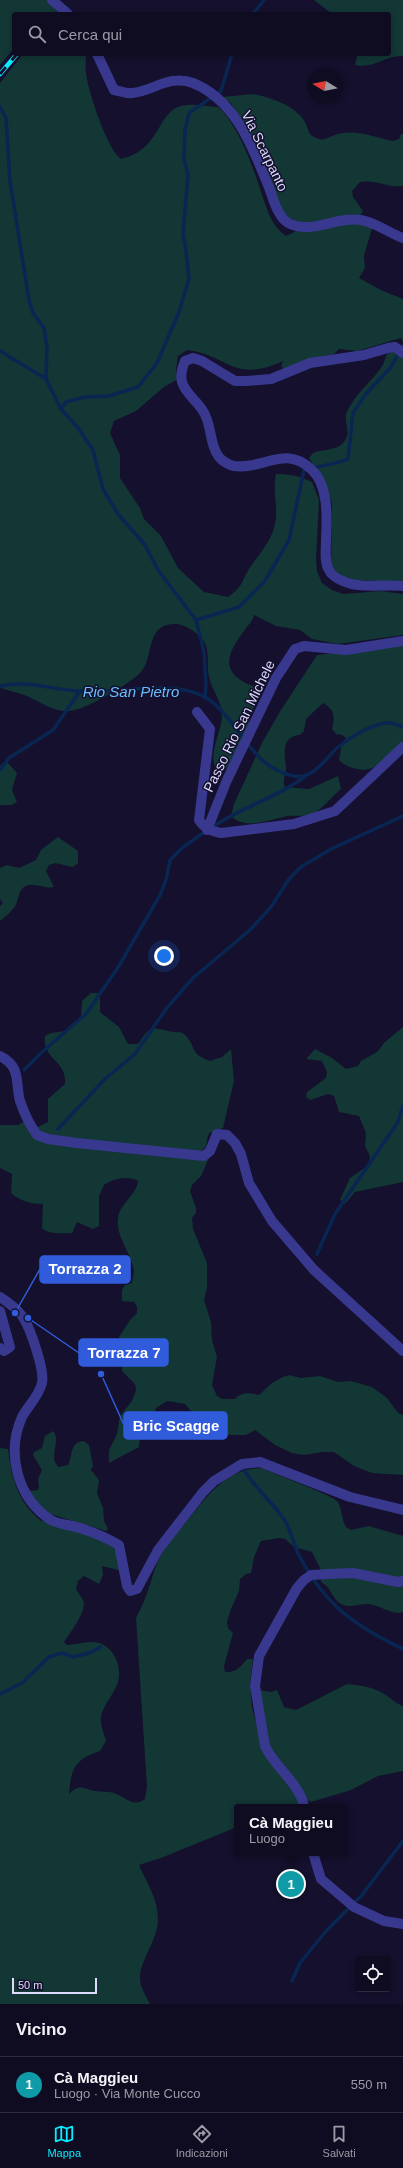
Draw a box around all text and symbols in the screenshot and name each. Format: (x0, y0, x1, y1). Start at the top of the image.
search box (12, 12, 391, 56)
icon: search (26, 23, 48, 45)
text: Cerca qui (58, 26, 122, 43)
north arrow (307, 68, 343, 104)
street label: Via Scarpanto (239, 108, 292, 194)
street label: Passo Rio San Michele (200, 657, 278, 795)
water label: Rio San Pietro (83, 683, 179, 700)
your location (154, 946, 174, 966)
callout: Torrazza 2 (40, 1256, 130, 1283)
text: Torrazza 2 (48, 1260, 122, 1277)
callout: Torrazza 7 (79, 1339, 168, 1366)
text: Torrazza 7 (87, 1344, 161, 1361)
callout: Bric Scagge (124, 1412, 227, 1439)
text: Bric Scagge (133, 1417, 219, 1434)
popup (234, 1804, 348, 1856)
text: Cà Maggieu (249, 1814, 333, 1831)
text: Luogo (249, 1831, 285, 1846)
pin: 1 (278, 1869, 304, 1899)
map controls (355, 1956, 391, 1992)
button: locate (355, 1956, 391, 1992)
scale bar (12, 1976, 97, 1995)
text: 50 m (18, 1979, 42, 1991)
text: Vicino (16, 2020, 67, 2039)
text: Cà Maggieu (54, 2069, 138, 2086)
text: 1 (25, 2077, 33, 2092)
text: 550 m (351, 2077, 387, 2092)
text: Luogo · Via Monte Cucco (54, 2086, 200, 2101)
tab: Mappa (47, 2123, 81, 2159)
tab: Indicazioni (176, 2123, 228, 2159)
tab: Salvati (323, 2123, 356, 2159)

